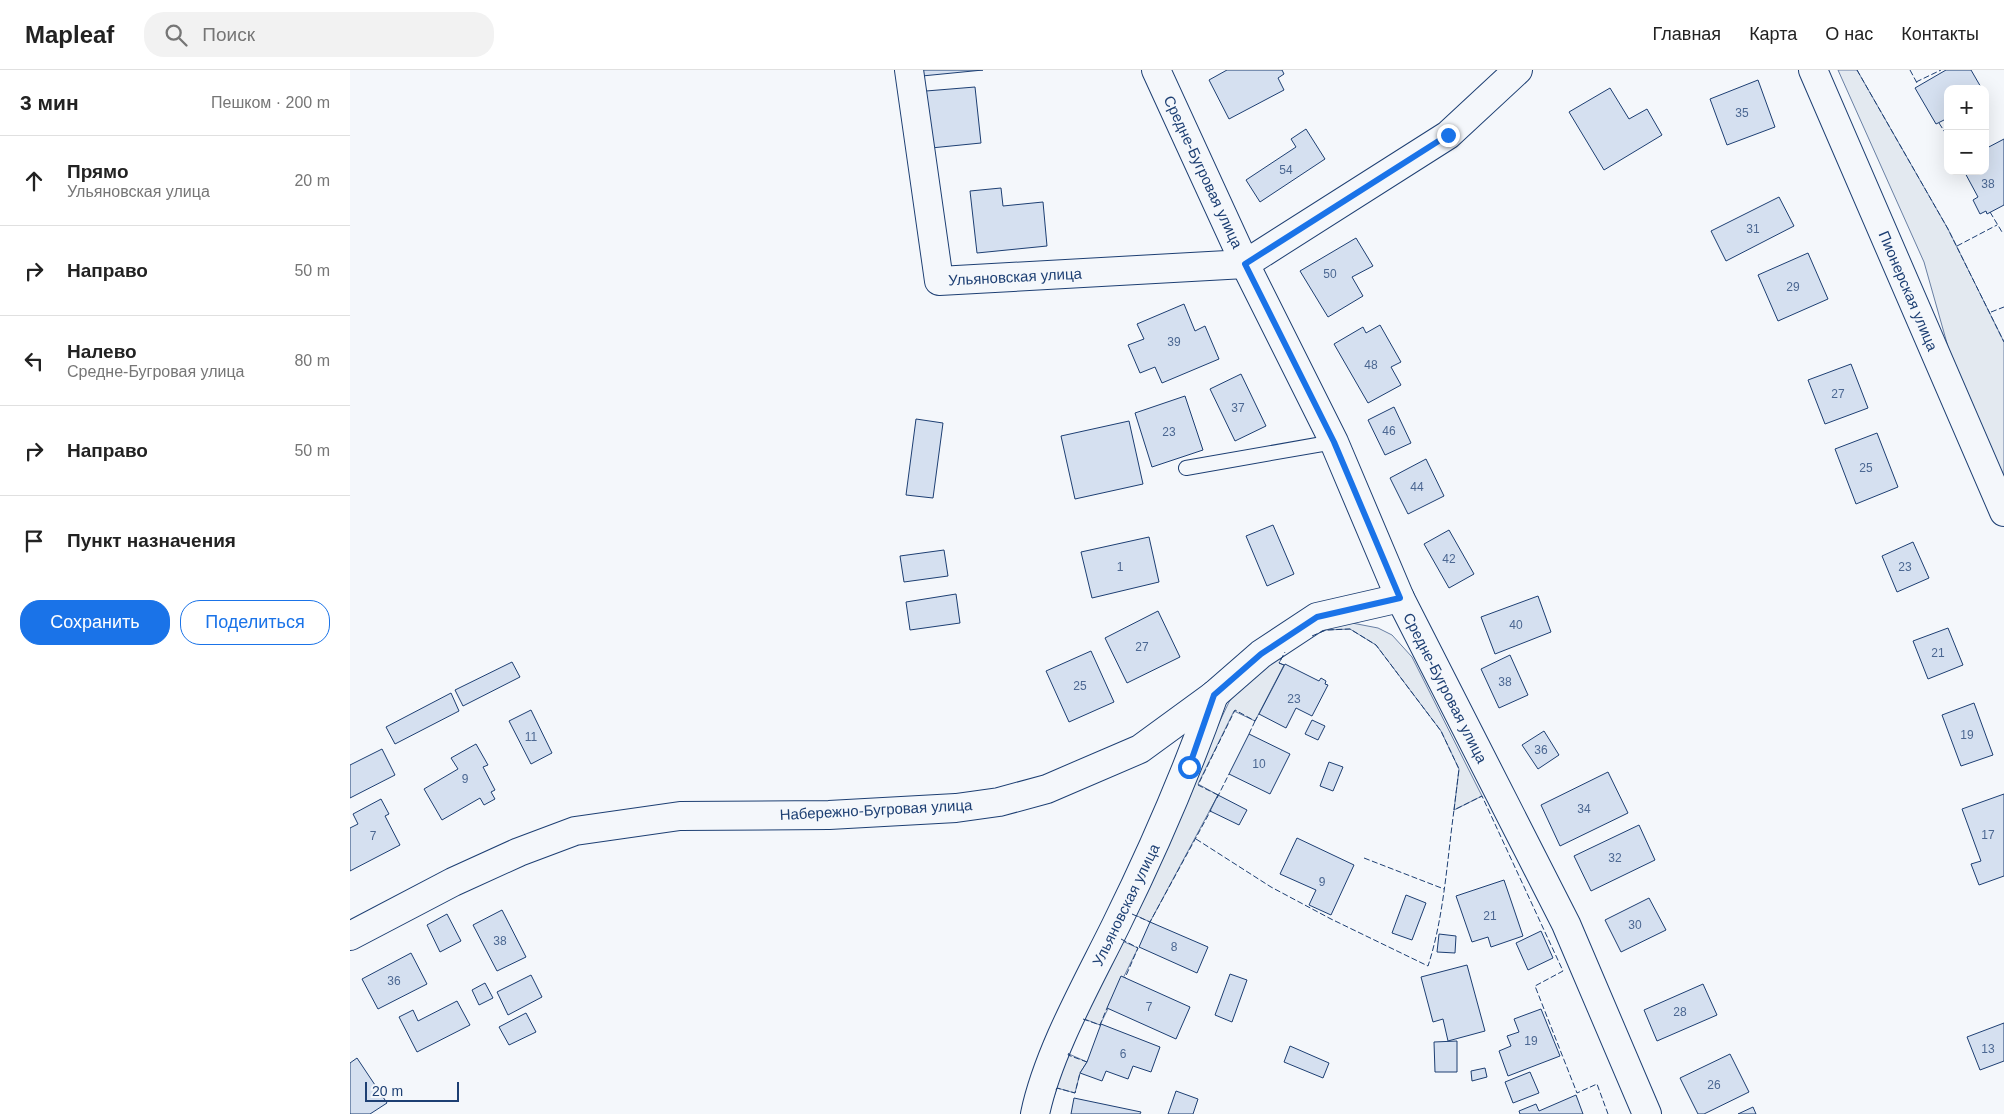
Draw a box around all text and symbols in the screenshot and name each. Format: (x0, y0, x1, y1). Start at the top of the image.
search box (144, 12, 494, 57)
text: Mapleaf (25, 21, 114, 48)
icon: search (162, 21, 190, 49)
text: Поиск (202, 24, 255, 45)
text: Главная (1653, 24, 1721, 44)
text: Карта (1749, 24, 1797, 44)
text: О нас (1825, 24, 1873, 44)
text: Контакты (1901, 24, 1979, 44)
map controls (1944, 85, 1989, 175)
button: + (1944, 85, 1989, 130)
text: 3 мин (20, 91, 79, 114)
street label: Средне-Бугровая улица (1161, 93, 1247, 251)
text: Пешком · 200 m (211, 94, 330, 111)
house number: 35 (1735, 106, 1749, 120)
route end (1437, 124, 1460, 147)
button: − (1944, 130, 1989, 175)
text: Прямо (67, 161, 129, 182)
house number: 54 (1279, 163, 1293, 177)
icon: ahead (20, 167, 48, 195)
text: 20 m (294, 172, 330, 189)
house number: 38 (1981, 177, 1995, 191)
text: Ульяновская улица (67, 183, 210, 200)
house number: 31 (1746, 222, 1760, 236)
street label: Пионерская улица (1875, 228, 1942, 354)
icon: right (20, 257, 48, 285)
text: Направо (67, 260, 148, 281)
text: 50 m (294, 262, 330, 279)
street label: Ульяновская улица (948, 264, 1083, 288)
house number: 50 (1323, 267, 1337, 281)
house number: 29 (1786, 280, 1800, 294)
house number: 39 (1167, 335, 1181, 349)
text: Налево (67, 341, 137, 362)
icon: left (20, 347, 48, 375)
text: 80 m (294, 352, 330, 369)
house number: 48 (1364, 358, 1378, 372)
text: Средне-Бугровая улица (67, 363, 245, 380)
house number: 27 (1831, 387, 1845, 401)
house number: 37 (1231, 401, 1245, 415)
house number: 46 (1382, 424, 1396, 438)
house number: 23 (1162, 425, 1176, 439)
icon: right (20, 437, 48, 465)
text: Направо (67, 440, 148, 461)
text: 50 m (294, 442, 330, 459)
house number: 25 (1859, 461, 1873, 475)
house number: 44 (1410, 480, 1424, 494)
icon: arrive (20, 527, 48, 555)
text: Пункт назначения (67, 530, 236, 551)
house number: 42 (1442, 552, 1456, 566)
house number: 1 (1117, 560, 1124, 574)
house number: 23 (1898, 560, 1912, 574)
button: Сохранить (20, 600, 170, 645)
button: Поделиться (180, 600, 330, 645)
street label: Средне-Бугровая улица (1400, 610, 1491, 766)
house number: 40 (1509, 618, 1523, 632)
house number: 27 (1135, 640, 1149, 654)
house number: 21 (1931, 646, 1945, 660)
house number: 38 (1498, 675, 1512, 689)
house number: 25 (1073, 679, 1087, 693)
house number: 23 (1287, 692, 1301, 706)
house number: 19 (1960, 728, 1974, 742)
house number: 11 (525, 730, 538, 744)
house number: 36 (1534, 743, 1548, 757)
route start (1178, 756, 1201, 779)
house number: 10 (1252, 757, 1266, 771)
house number: 9 (462, 772, 469, 786)
street label: Набережно-Бугровая улица (779, 796, 973, 823)
house number: 34 (1577, 802, 1591, 816)
house number: 17 (1981, 828, 1995, 842)
house number: 7 (370, 829, 377, 843)
street label: Ульяновская улица (1089, 840, 1163, 969)
house number: 32 (1608, 851, 1622, 865)
house number: 9 (1319, 875, 1326, 889)
house number: 21 (1483, 909, 1497, 923)
house number: 30 (1628, 918, 1642, 932)
house number: 38 (493, 934, 507, 948)
house number: 8 (1171, 940, 1178, 954)
house number: 36 (387, 974, 401, 988)
house number: 7 (1146, 1000, 1153, 1014)
house number: 28 (1673, 1005, 1687, 1019)
house number: 19 (1524, 1034, 1538, 1048)
house number: 13 (1981, 1042, 1995, 1056)
house number: 6 (1120, 1047, 1127, 1061)
house number: 26 (1707, 1078, 1721, 1092)
scale bar (365, 1079, 459, 1102)
text: 20 m (372, 1083, 403, 1099)

